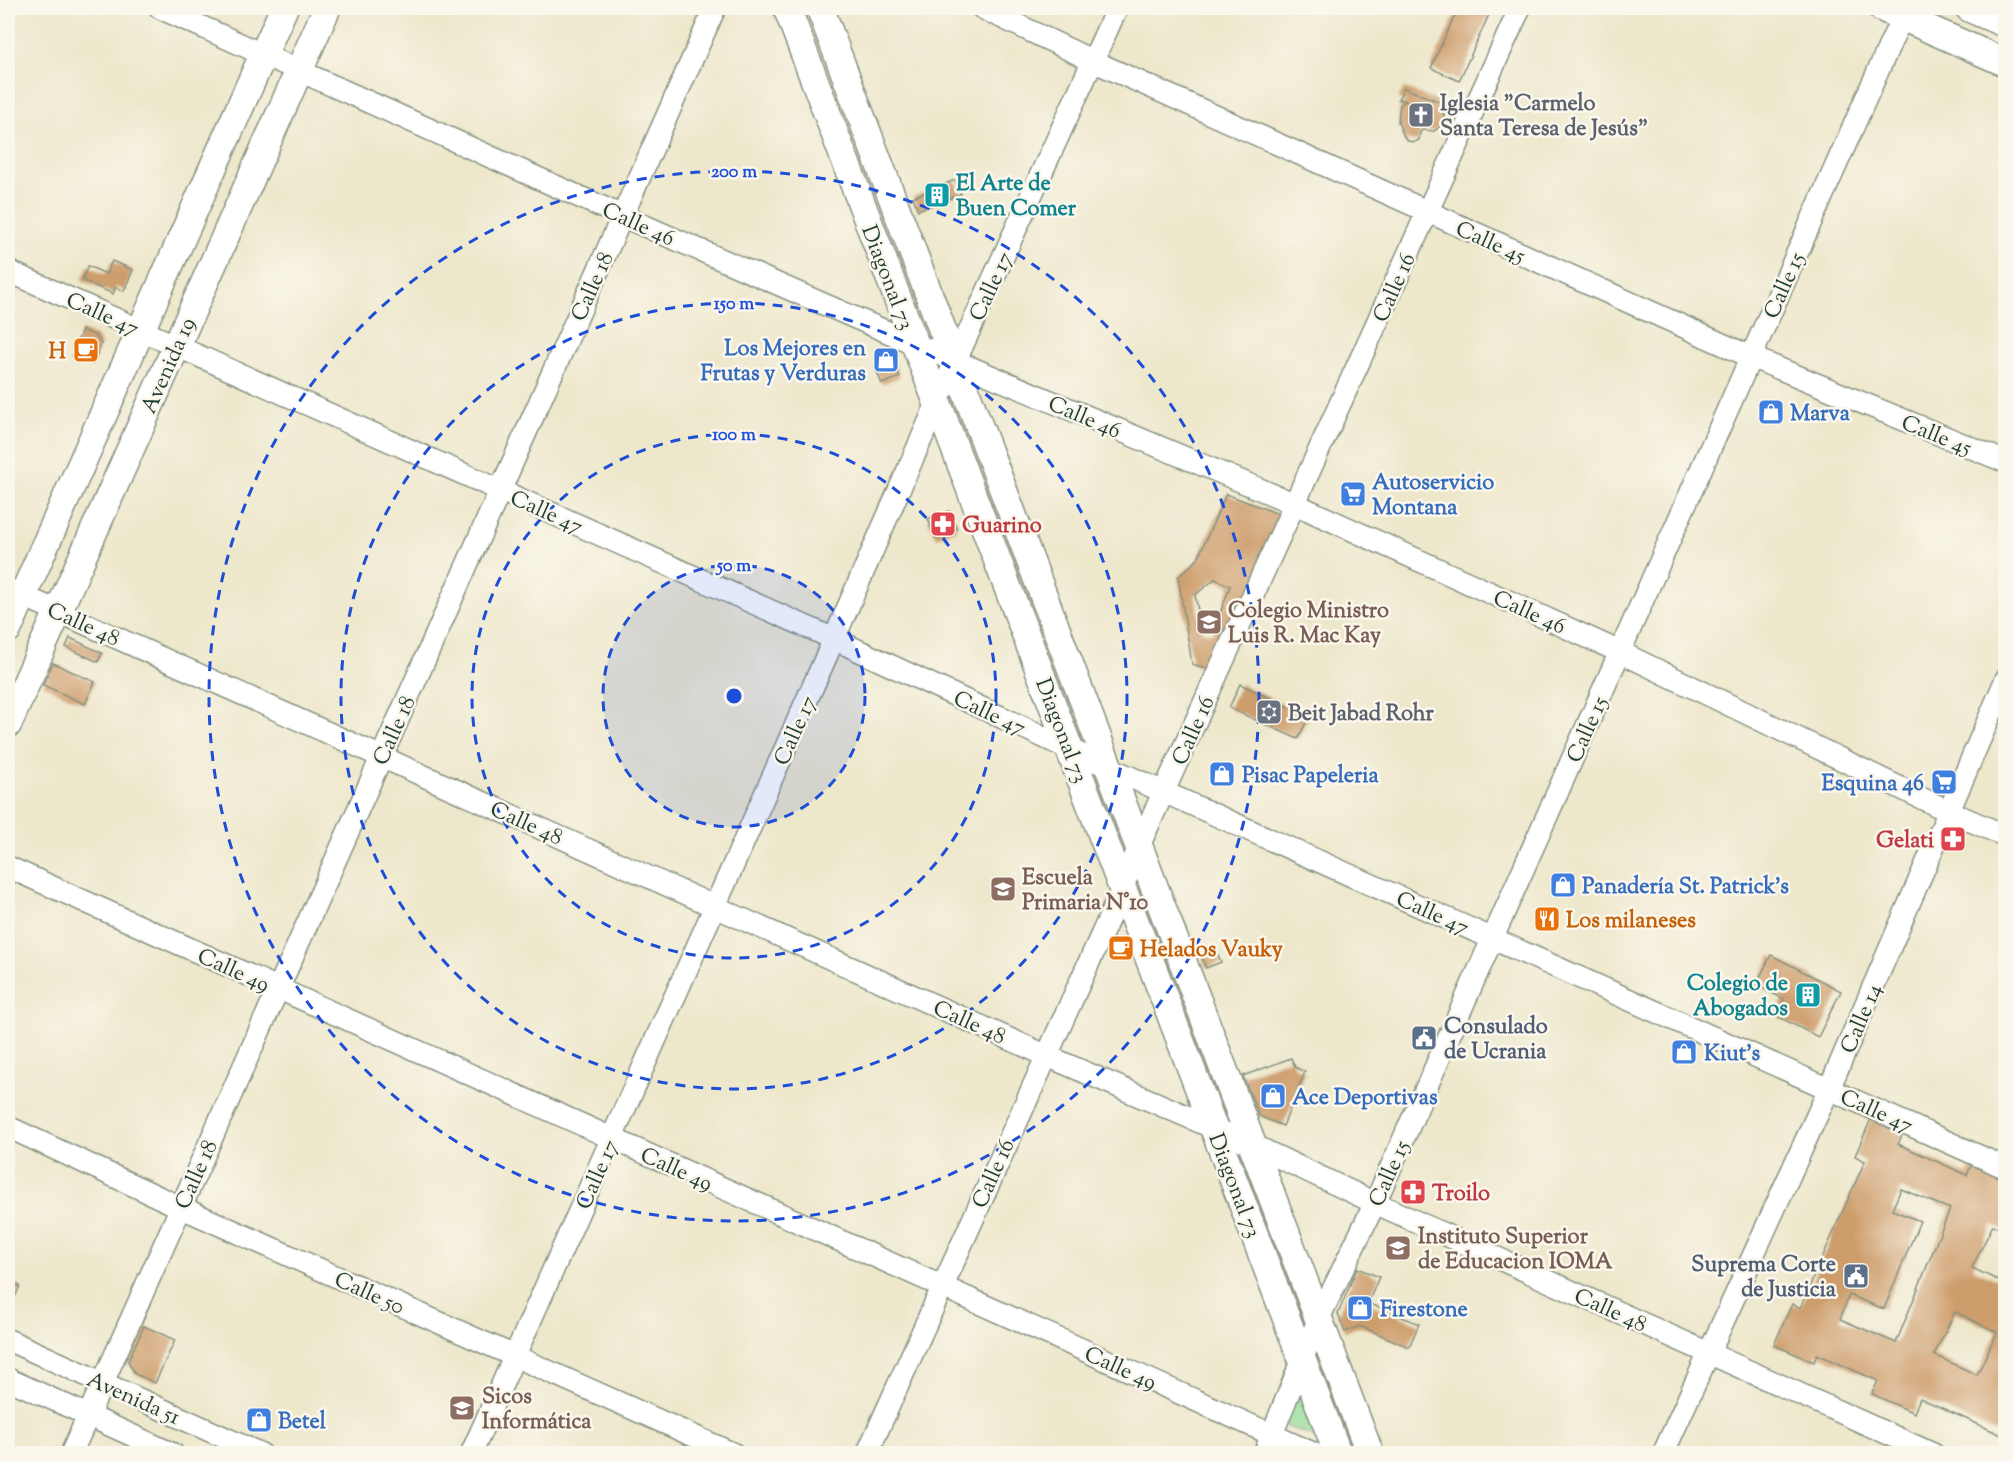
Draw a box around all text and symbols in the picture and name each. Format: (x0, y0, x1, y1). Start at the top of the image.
place label: Iglesia "Carmelo Santa Teresa de Jesús" (1440, 89, 1648, 146)
church icon: Iglesia "Carmelo Santa Teresa de Jesús" (1406, 100, 1436, 130)
text: 200 m (711, 160, 757, 186)
place label: El Arte de Buen Comer (956, 169, 1077, 226)
building icon: El Arte de Buen Comer (922, 180, 952, 210)
street label: Calle 46 (596, 196, 679, 256)
street label: Calle 45 (1450, 214, 1530, 273)
street label: Diagonal 73 (852, 221, 921, 335)
street label: Calle 18 (564, 247, 623, 327)
street label: Calle 17 (963, 247, 1023, 327)
street label: Calle 16 (1366, 248, 1425, 328)
street label: Calle 15 (1757, 248, 1815, 325)
street label: Calle 47 (60, 286, 143, 346)
text: 150 m (714, 292, 754, 318)
street label: Avenida 19 (134, 313, 205, 419)
place label: Los Mejores en Frutas y Verduras (701, 334, 866, 391)
cafe icon: H (71, 335, 101, 365)
place label: H (49, 337, 67, 369)
shop icon: Los Mejores en Frutas y Verduras (871, 345, 901, 375)
street label: Calle 46 (1042, 389, 1125, 448)
shop icon: Marva (1756, 397, 1786, 427)
place label: Marva (1790, 399, 1851, 431)
street label: Calle 45 (1896, 408, 1976, 465)
text: 100 m (712, 423, 756, 449)
place label: Autoservicio Montana (1372, 468, 1494, 525)
supermarket icon: Autoservicio Montana (1338, 479, 1368, 509)
street label: Calle 47 (504, 484, 587, 544)
pharmacy icon: Guarino (928, 509, 958, 539)
place label: Guarino (962, 511, 1042, 543)
text: 50 m (715, 554, 751, 580)
street label: Calle 46 (1487, 584, 1570, 644)
street label: Calle 48 (41, 596, 124, 656)
place label: Colegio Ministro Luis R. Mac Kay (1228, 596, 1389, 653)
school or university icon: Colegio Ministro Luis R. Mac Kay (1194, 607, 1224, 637)
street label: Diagonal 73 (1026, 674, 1095, 788)
street label: Calle 47 (947, 684, 1030, 745)
centre of rings (724, 686, 744, 706)
street label: Calle 18 (366, 691, 425, 771)
street label: Calle 17 (767, 691, 826, 771)
street label: Calle 16 (1165, 691, 1224, 771)
street label: Calle 15 (1560, 692, 1618, 769)
synagogue icon: Beit Jabad Rohr (1254, 697, 1284, 727)
place label: Beit Jabad Rohr (1288, 699, 1435, 731)
shop icon: Pisac Papeleria (1207, 759, 1237, 789)
place label: Pisac Papeleria (1242, 761, 1380, 793)
supermarket icon: Esquina 46 (1929, 767, 1959, 797)
place label: Esquina 46 (1821, 769, 1924, 801)
street label: Calle 48 (484, 795, 567, 855)
pharmacy icon: Gelati (1938, 824, 1968, 854)
place label: Gelati (1876, 826, 1935, 858)
place label: Escuela Primaria N°10 (1022, 863, 1148, 920)
shop icon: Panadería St. Patrick's (1548, 870, 1578, 900)
place label: Panadería St. Patrick's (1582, 872, 1789, 904)
school or university icon: Escuela Primaria N°10 (988, 874, 1018, 904)
street label: Calle 47 (1390, 885, 1473, 945)
restaurant icon: Los milaneses (1532, 904, 1562, 934)
place label: Los milaneses (1566, 906, 1696, 938)
cafe icon: Helados Vauky (1106, 933, 1136, 963)
place label: Helados Vauky (1140, 935, 1283, 967)
street label: Calle 49 (191, 942, 274, 1002)
place label: Colegio de Abogados (1687, 969, 1788, 1026)
street label: Calle 14 (1834, 979, 1892, 1059)
building icon: Colegio de Abogados (1793, 980, 1823, 1010)
street label: Calle 48 (927, 994, 1010, 1054)
place label: Consulado de Ucrania (1444, 1012, 1548, 1069)
public building icon: Consulado de Ucrania (1409, 1023, 1439, 1053)
shop icon: Kiut's (1669, 1037, 1699, 1067)
place label: Kiut's (1704, 1039, 1760, 1071)
shop icon: Ace Deportivas (1258, 1081, 1288, 1111)
place label: Ace Deportivas (1292, 1083, 1438, 1115)
street label: Calle 47 (1834, 1083, 1917, 1143)
street label: Diagonal 73 (1199, 1129, 1268, 1243)
street label: Calle 16 (965, 1134, 1024, 1214)
street label: Calle 18 (168, 1135, 227, 1215)
street label: Calle 17 (569, 1135, 628, 1215)
street label: Calle 15 (1362, 1136, 1420, 1213)
street label: Calle 49 (634, 1141, 717, 1201)
pharmacy icon: Troilo (1398, 1177, 1428, 1207)
place label: Troilo (1432, 1179, 1490, 1211)
place label: Instituto Superior de Educacion IOMA (1418, 1222, 1613, 1279)
school or university icon: Instituto Superior de Educacion IOMA (1383, 1233, 1413, 1263)
place label: Suprema Corte de Justicia (1691, 1250, 1837, 1307)
public building icon: Suprema Corte de Justicia (1841, 1261, 1871, 1291)
street label: Calle 50 (329, 1265, 409, 1324)
street label: Calle 48 (1568, 1282, 1651, 1342)
shop icon: Firestone (1345, 1293, 1375, 1323)
place label: Firestone (1380, 1295, 1468, 1327)
street label: Calle 49 (1078, 1340, 1161, 1400)
street label: Avenida 51 (81, 1365, 185, 1435)
place label: Sicos Informática (482, 1382, 592, 1439)
school or university icon: Sicos Informática (447, 1393, 477, 1423)
shop icon: Betel (244, 1405, 274, 1435)
place label: Betel (278, 1407, 327, 1439)

